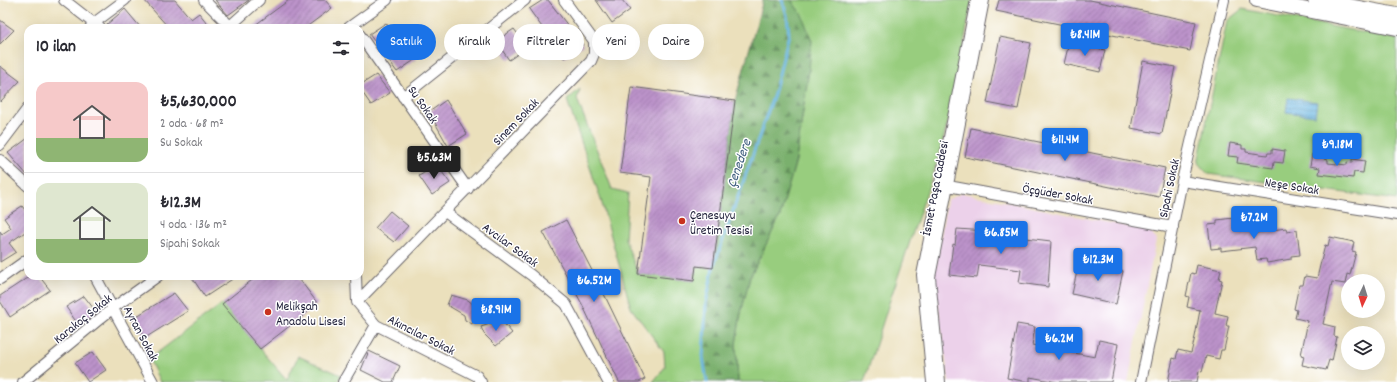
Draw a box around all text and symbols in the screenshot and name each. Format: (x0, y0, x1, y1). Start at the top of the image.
pin: ₺8.41M (1052, 23, 1118, 57)
chip: Satılık (376, 24, 436, 60)
chip: Kiralık (444, 24, 505, 60)
chip: Filtreler (513, 24, 584, 60)
chip: Yeni (592, 24, 640, 60)
chip: Daire (648, 24, 704, 60)
text: ₺8.41M (1070, 26, 1100, 45)
text: 10 ilan (36, 36, 76, 60)
icon: filters (330, 37, 352, 59)
street label: Su Sokak (402, 83, 442, 128)
text: ₺5,630,000 (160, 91, 237, 115)
street label: Sinem Sokak (489, 95, 544, 151)
icon: home (68, 98, 116, 146)
text: 2 oda · 68 m² (160, 115, 224, 134)
pin: ₺11.4M (1032, 128, 1098, 162)
text: ₺11.4M (1051, 131, 1079, 150)
pin: ₺9.18M (1304, 133, 1370, 167)
text: Su Sokak (160, 134, 203, 153)
water label: Çenedere (722, 136, 758, 190)
text: ₺9.18M (1321, 136, 1353, 155)
street label: İsmet Paşa Caddesi (918, 139, 955, 238)
pin: ₺5.63M (401, 146, 467, 180)
text: ₺5.63M (416, 149, 452, 168)
street label: Sipahi Sokak (1155, 157, 1186, 220)
street label: Neşe Sokak (1263, 174, 1320, 201)
street label: Öçgüder Sokak (1021, 180, 1094, 211)
text: ₺12.3M (160, 192, 201, 216)
icon: home (68, 199, 116, 247)
pin: ₺7.2M (1226, 206, 1282, 240)
place label: Çenesuyu Üretim Tesisi (690, 207, 753, 241)
text: ₺7.2M (1240, 209, 1268, 228)
text: 4 oda · 136 m² (160, 216, 227, 235)
marker: Çenesuyu Üretim Tesisi (677, 216, 687, 226)
street label: Avcılar Sokak (477, 219, 542, 273)
pin: ₺6.85M (968, 221, 1034, 255)
text: ₺6.85M (984, 224, 1018, 243)
text: Sipahi Sokak (160, 235, 220, 254)
pin: ₺12.3M (1065, 248, 1131, 282)
text: ₺12.3M (1082, 251, 1114, 270)
pin: ₺6.52M (561, 269, 627, 303)
text: ₺6.52M (576, 272, 612, 291)
north arrow (1341, 274, 1385, 318)
map controls (1341, 274, 1385, 370)
street label: Karakoç Sokak (50, 290, 117, 350)
place label: Melikşah Anadolu Lisesi (276, 298, 346, 332)
pin: ₺8.91M (463, 298, 529, 332)
text: ₺8.91M (480, 301, 512, 320)
street label: Ayran Sokak (117, 303, 162, 365)
marker: Melikşah Anadolu Lisesi (263, 307, 273, 317)
street label: Akıncılar Sokak (384, 311, 458, 361)
button: layers (1341, 326, 1385, 370)
pin: ₺6.2M (1031, 327, 1087, 361)
text: ₺6.2M (1044, 330, 1074, 349)

